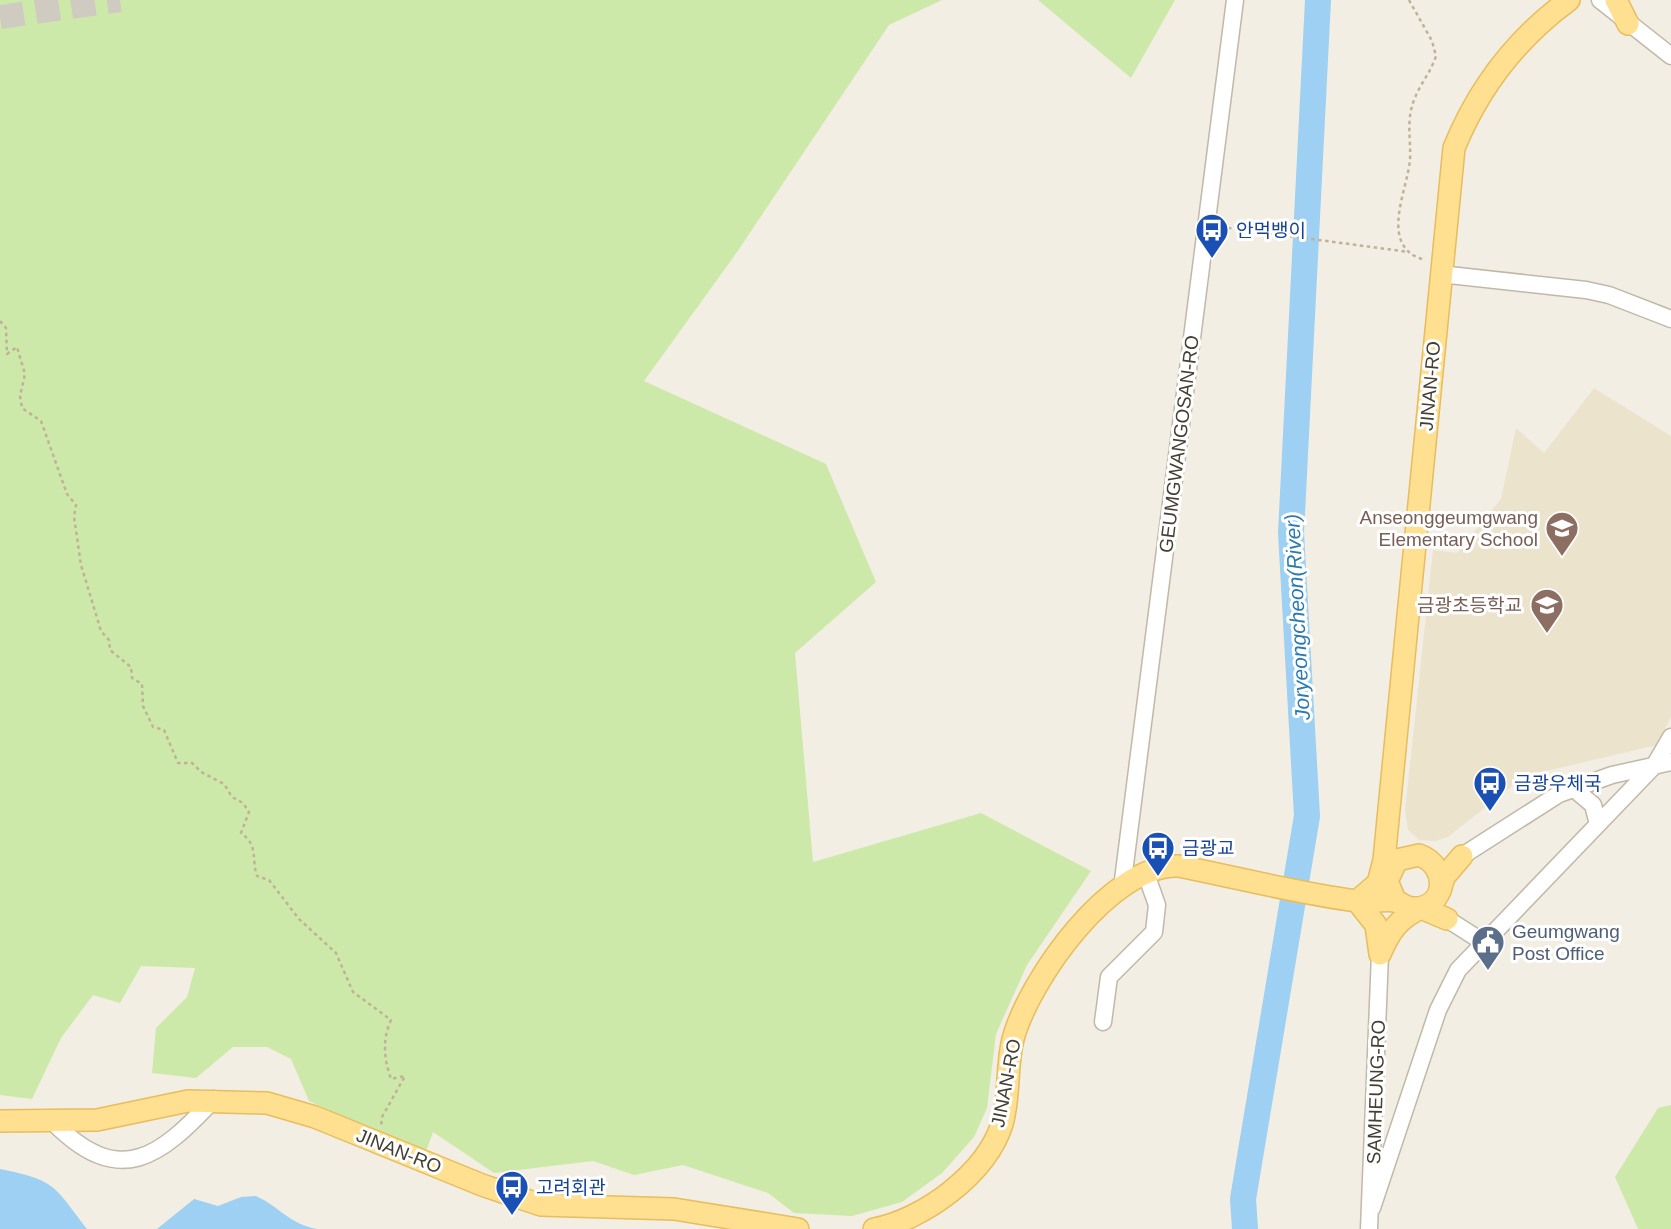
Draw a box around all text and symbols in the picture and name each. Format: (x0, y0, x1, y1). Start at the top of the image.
bus stop icon: 안먹뱅이 (1193, 211, 1231, 260)
place label: 안먹뱅이 (1236, 220, 1306, 241)
street label: GEUMGWANGOSAN-RO (1155, 334, 1203, 554)
street label: JINAN-RO (1416, 340, 1444, 432)
place label: Anseonggeumgwang Elementary School (1359, 507, 1538, 550)
school or university icon: Anseonggeumgwang Elementary School (1543, 509, 1581, 558)
water label: Joryeongcheon(River) (1280, 513, 1314, 722)
school or university icon: 금광초등학교 (1528, 586, 1566, 635)
place label: 금광초등학교 (1417, 595, 1522, 616)
bus stop icon: 금광우체국 (1471, 764, 1509, 813)
place label: 금광우체국 (1514, 773, 1601, 794)
bus stop icon: 금광교 (1139, 829, 1177, 878)
place label: 금광교 (1182, 838, 1234, 859)
place label: Geumgwang Post Office (1512, 921, 1620, 964)
public building icon: Geumgwang Post Office (1469, 923, 1507, 972)
street label: SAMHEUNG-RO (1363, 1019, 1389, 1165)
street label: JINAN-RO (987, 1037, 1025, 1129)
street label: JINAN-RO (353, 1124, 445, 1178)
bus stop icon: 고려회관 (493, 1168, 531, 1217)
place label: 고려회관 (536, 1177, 606, 1198)

